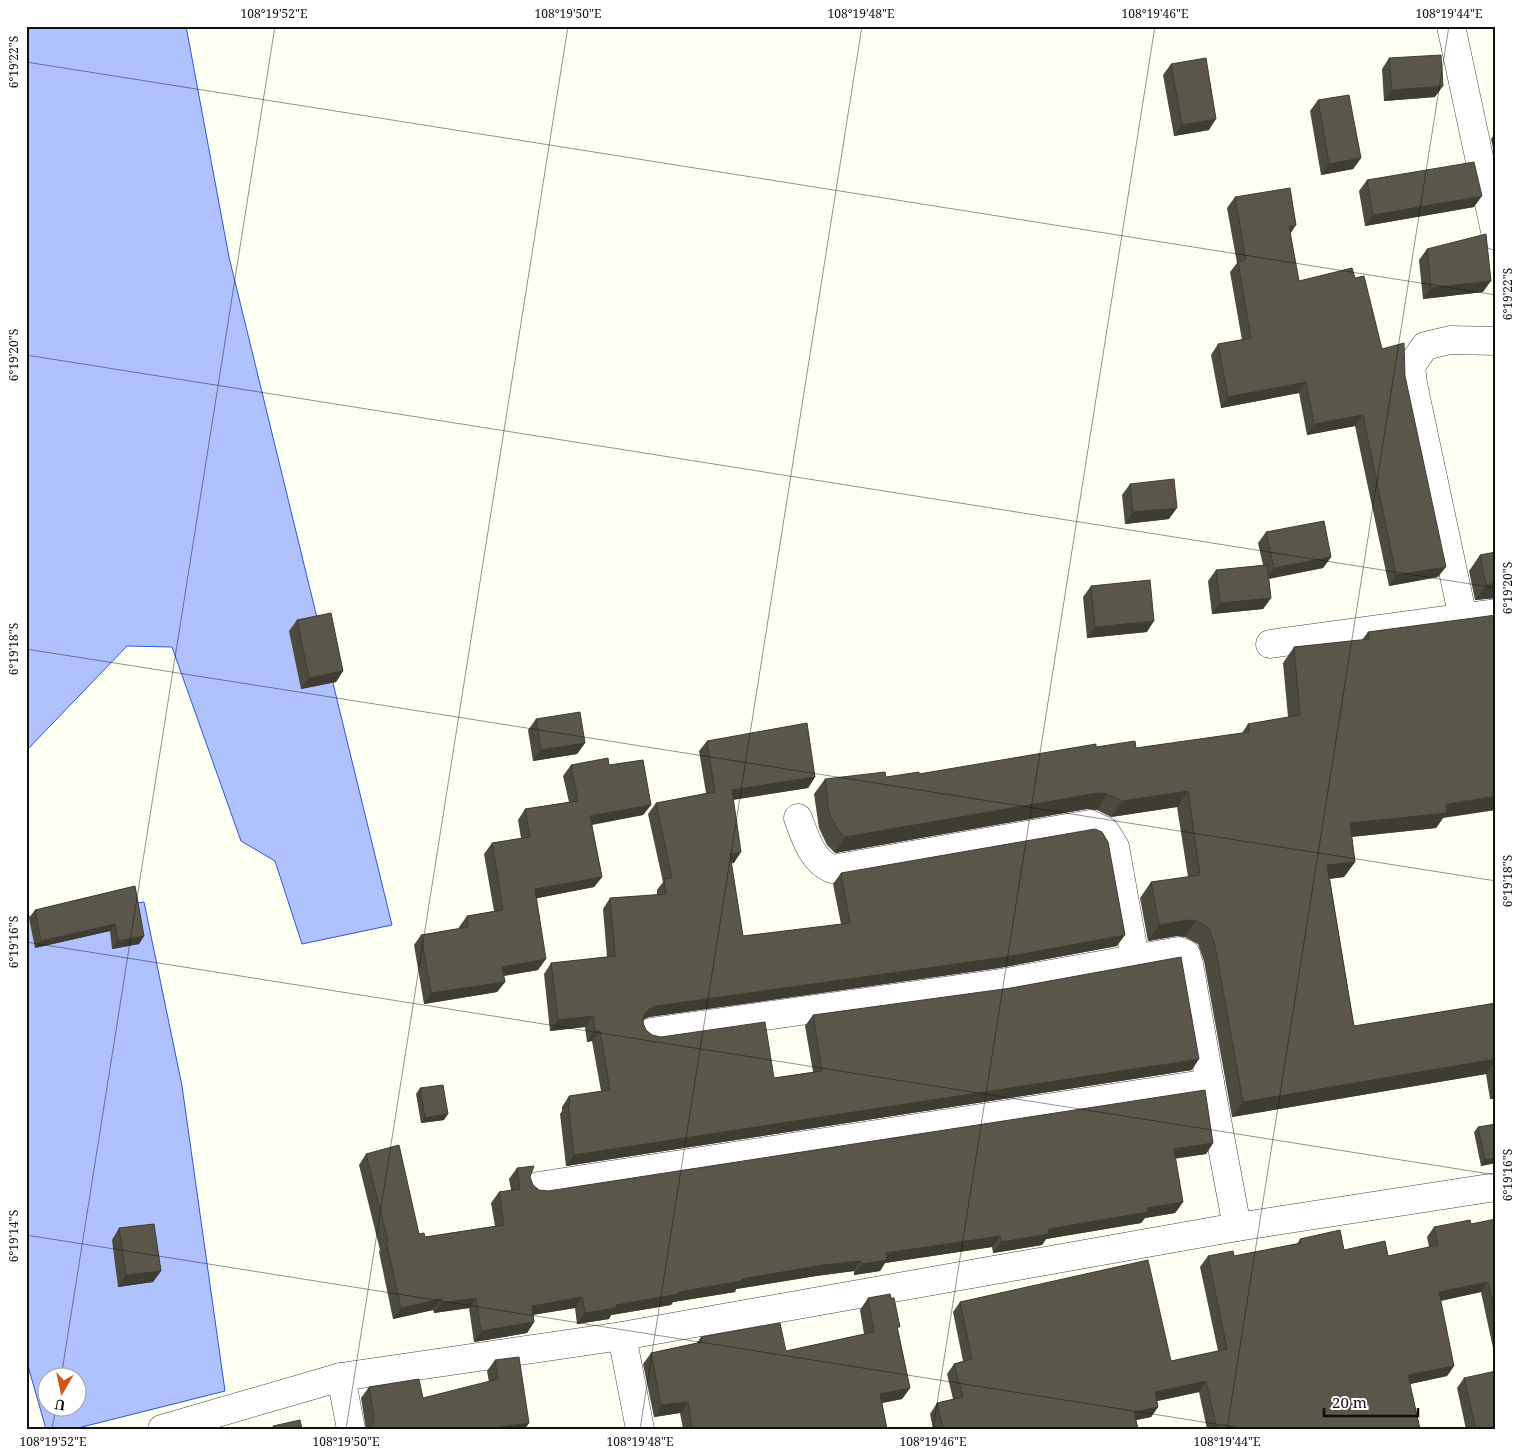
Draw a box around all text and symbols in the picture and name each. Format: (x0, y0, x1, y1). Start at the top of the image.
text: 108°19'52"E (241, 5, 307, 22)
text: 108°19'50"E (535, 5, 601, 22)
text: 108°19'48"E (828, 5, 894, 22)
text: 108°19'46"E (1122, 5, 1188, 22)
text: 108°19'44"E (1416, 5, 1482, 22)
text: 6°19'22"S (5, 36, 22, 88)
text: 6°19'22"S (1499, 268, 1516, 320)
text: 6°19'20"S (5, 329, 22, 381)
text: 6°19'20"S (1499, 562, 1516, 614)
text: 6°19'18"S (5, 623, 22, 675)
text: 6°19'18"S (1499, 855, 1516, 907)
text: 6°19'16"S (5, 916, 22, 968)
text: 6°19'16"S (1499, 1149, 1516, 1201)
text: 6°19'14"S (5, 1210, 22, 1262)
north arrow (38, 1368, 88, 1418)
scale bar (1324, 1385, 1418, 1417)
text: 20 m (1332, 1392, 1367, 1412)
text: U (53, 1395, 67, 1416)
text: 108°19'52"E (20, 1433, 86, 1450)
text: 108°19'50"E (313, 1433, 379, 1450)
text: 108°19'48"E (607, 1433, 673, 1450)
text: 108°19'46"E (900, 1433, 966, 1450)
text: 108°19'44"E (1194, 1433, 1260, 1450)

